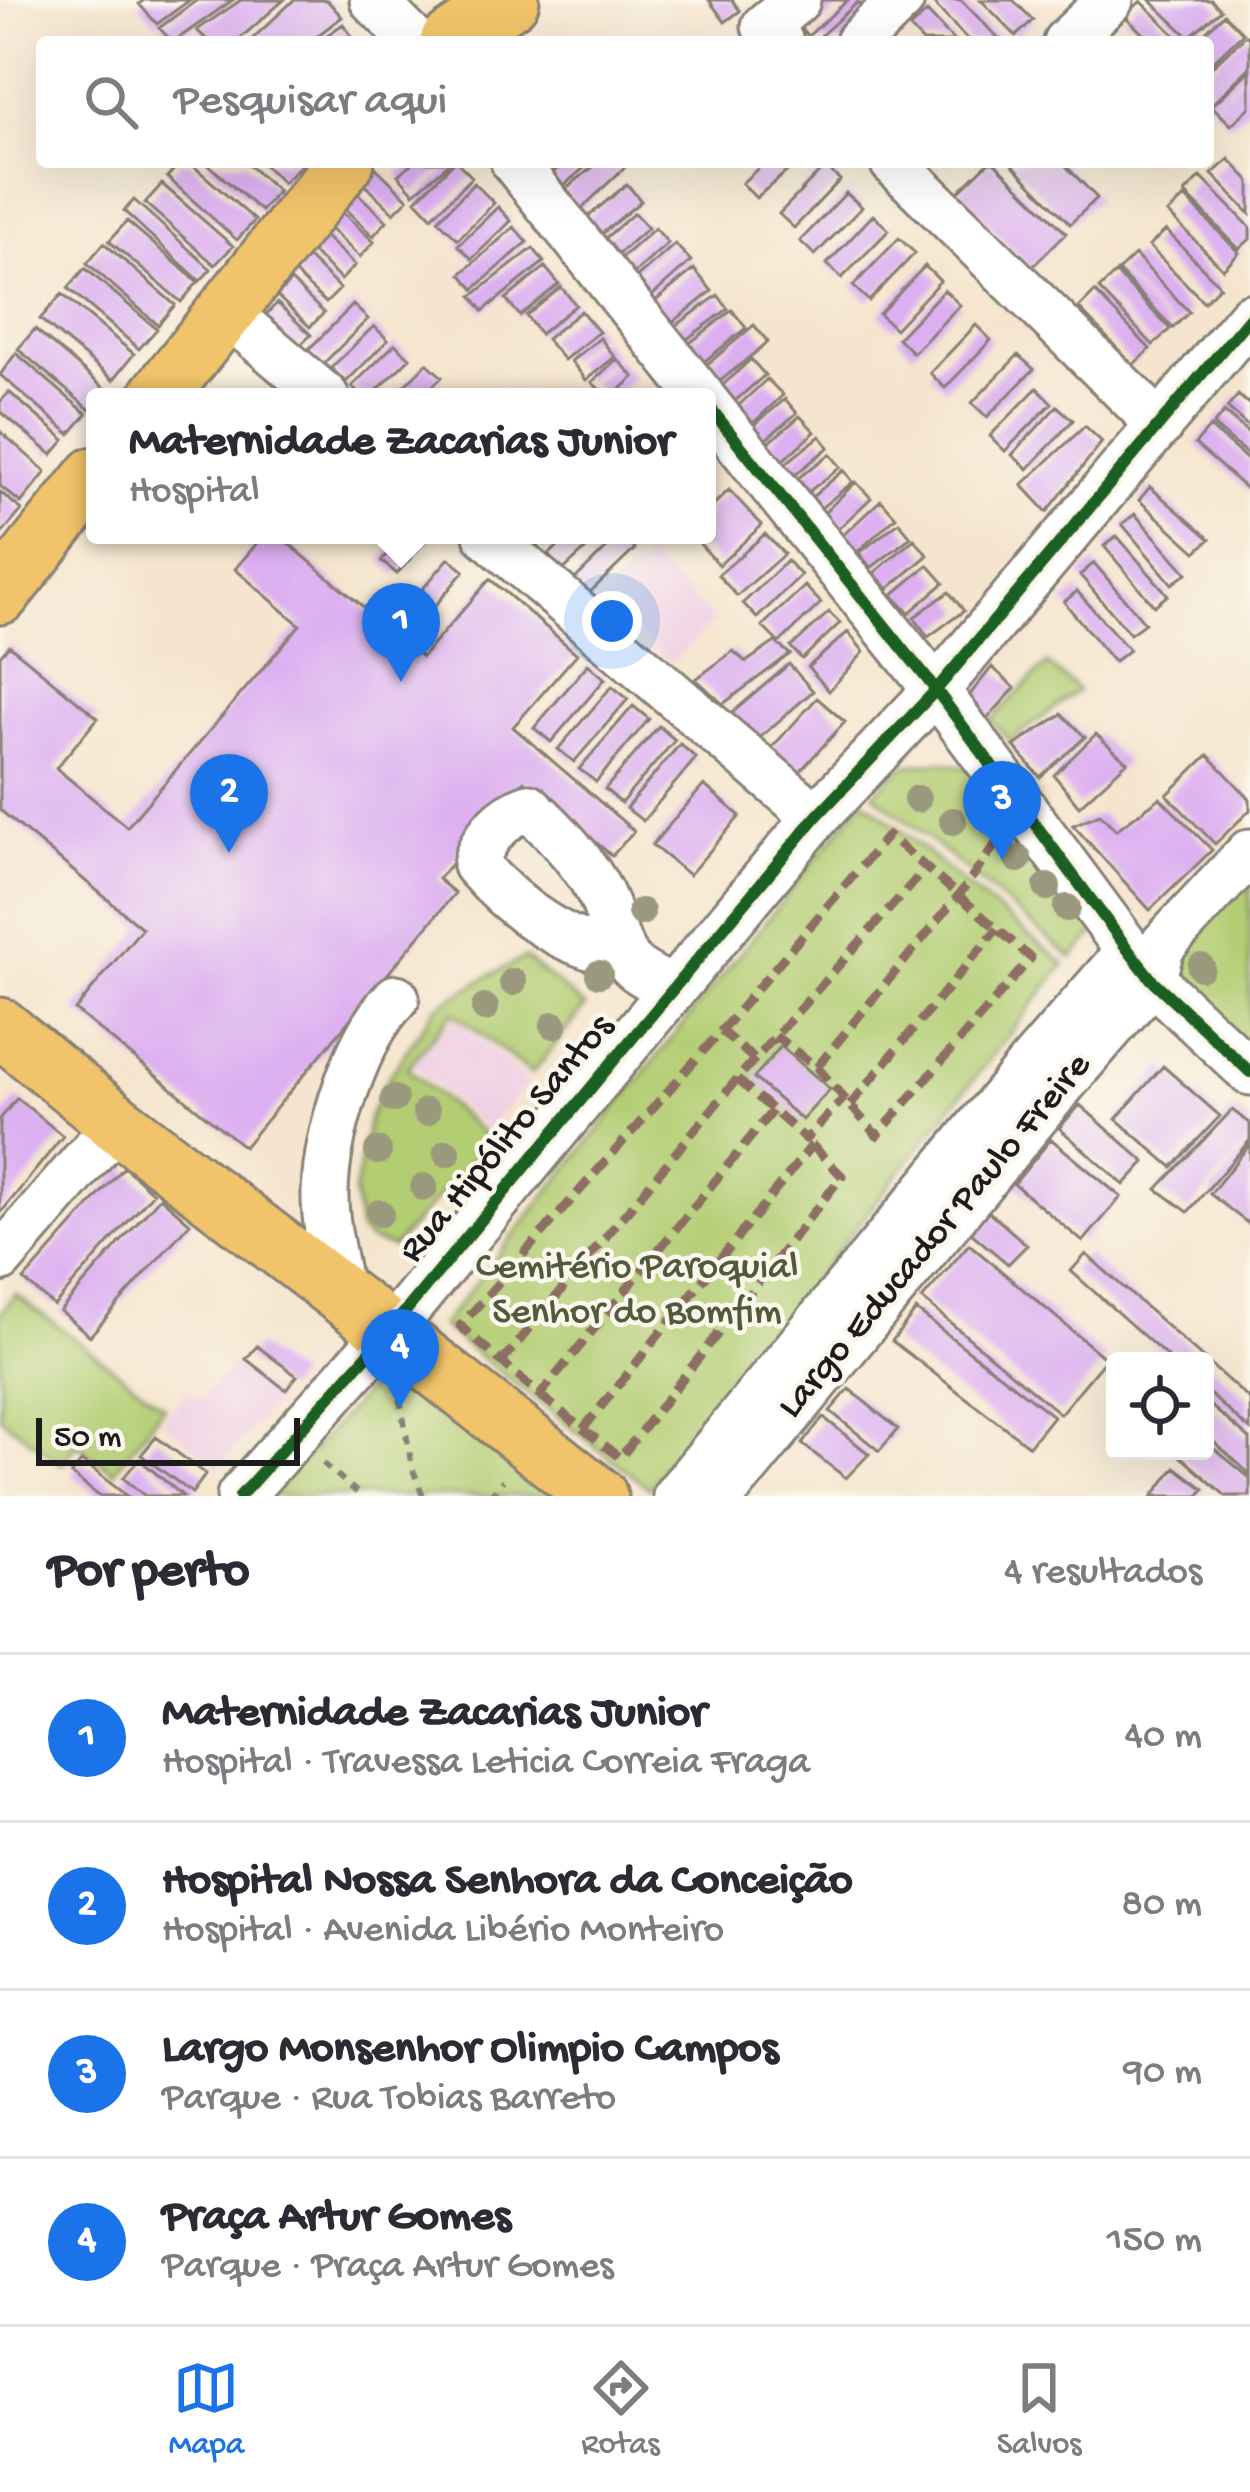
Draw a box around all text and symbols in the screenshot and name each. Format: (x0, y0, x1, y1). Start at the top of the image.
search box (36, 36, 1214, 168)
icon: search (78, 69, 144, 135)
text: Pesquisar aqui (174, 76, 447, 129)
popup (86, 388, 716, 544)
text: Maternidade Zacarias Junior (129, 417, 673, 470)
text: Hospital (129, 470, 260, 516)
pin: 1 (362, 583, 440, 682)
your location (582, 591, 642, 651)
pin: 2 (190, 754, 268, 853)
pin: 3 (963, 761, 1041, 860)
street label: Rua Hipólito Santos (390, 1005, 627, 1274)
street label: Largo Educador Paulo Freire (769, 1044, 1103, 1429)
park label: Cemitério Paroquial Senhor do Bomfim (476, 1246, 798, 1337)
pin: 4 (361, 1309, 439, 1408)
map controls (1106, 1352, 1214, 1460)
button: locate (1106, 1352, 1214, 1460)
scale bar (36, 1412, 300, 1465)
text: 50 m (54, 1420, 121, 1458)
text: Por perto (48, 1544, 250, 1604)
text: 4 resultados (1004, 1551, 1202, 1597)
text: Maternidade Zacarias Junior (162, 1688, 706, 1741)
text: 1 (79, 1715, 95, 1761)
text: 40 m (1124, 1715, 1202, 1761)
text: Hospital · Travessa Leticia Correia Fraga (162, 1741, 810, 1787)
text: Hospital Nossa Senhora da Conceição (162, 1856, 853, 1909)
text: 2 (77, 1883, 97, 1929)
text: 80 m (1122, 1883, 1202, 1929)
text: Hospital · Avenida Libério Monteiro (162, 1909, 724, 1955)
text: Largo Monsenhor Olimpio Campos (162, 2024, 778, 2077)
text: 3 (77, 2051, 97, 2097)
text: 90 m (1123, 2051, 1202, 2097)
text: Parque · Rua Tobias Barreto (162, 2077, 616, 2123)
text: Praça Artur Gomes (162, 2192, 511, 2245)
text: 4 (78, 2219, 96, 2265)
text: 150 m (1107, 2219, 1202, 2265)
text: Parque · Praça Artur Gomes (162, 2245, 614, 2291)
tab: Mapa (169, 2355, 244, 2465)
tab: Rotas (581, 2355, 660, 2465)
tab: Salvos (997, 2355, 1081, 2465)

